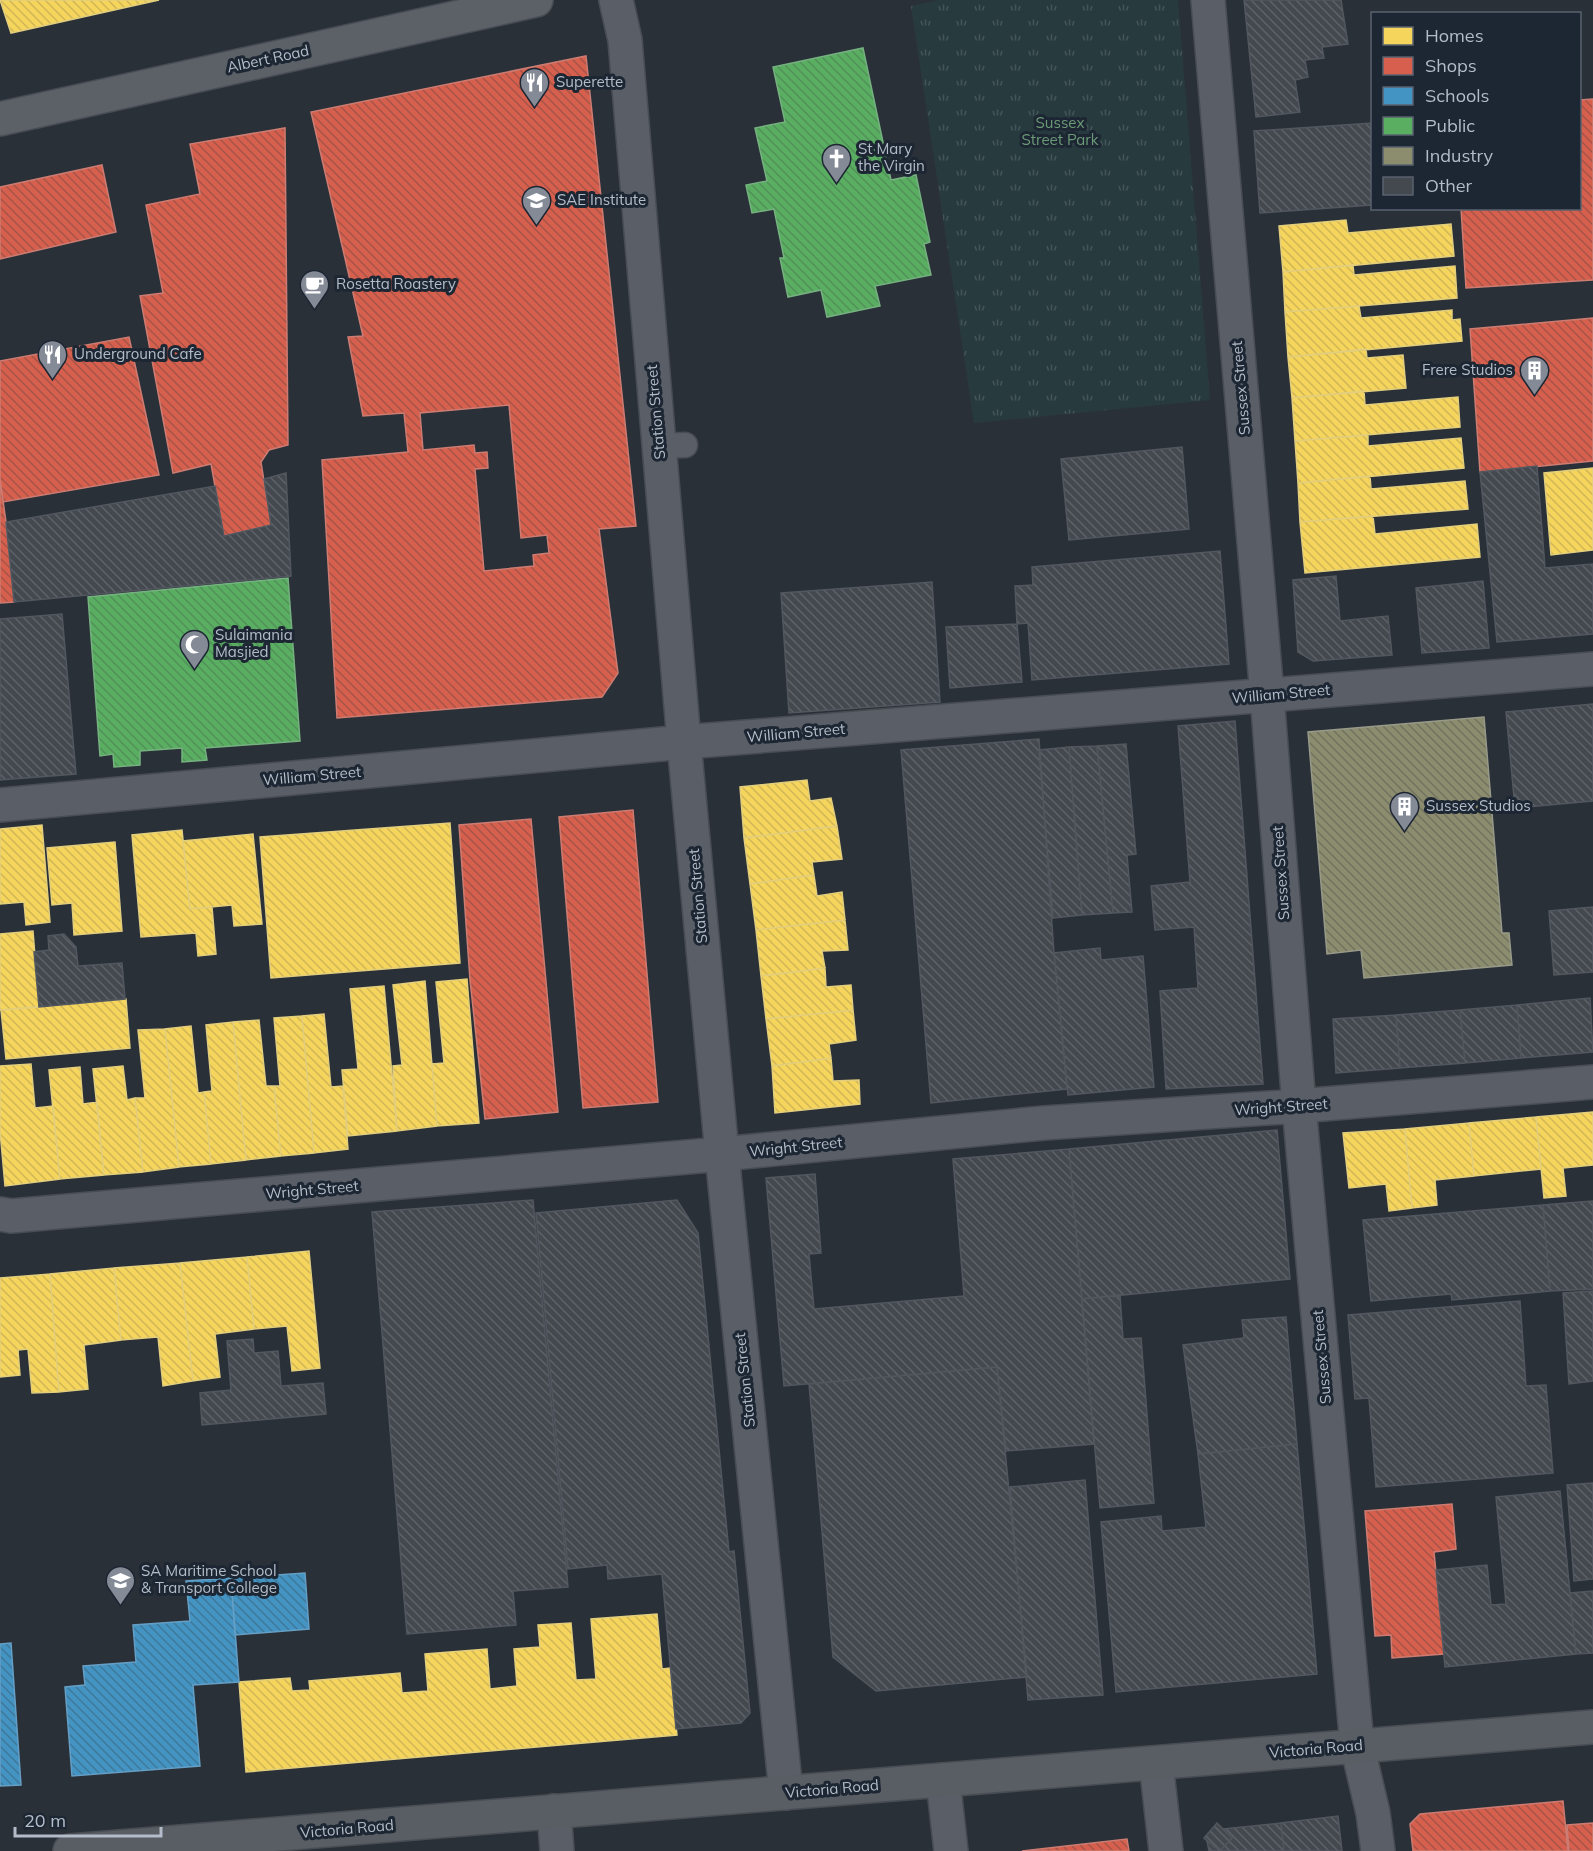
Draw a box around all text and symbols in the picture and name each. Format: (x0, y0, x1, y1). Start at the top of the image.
legend (1371, 12, 1581, 210)
text: Homes (1425, 24, 1484, 47)
street label: Albert Road (225, 41, 311, 76)
text: Shops (1425, 54, 1477, 77)
restaurant icon: Superette (519, 66, 551, 108)
place label: Superette (556, 72, 623, 91)
text: Schools (1425, 84, 1490, 107)
park label: Sussex Street Park (1022, 113, 1099, 149)
text: Public (1425, 114, 1475, 137)
place label: St Mary the Virgin (858, 139, 925, 175)
church icon: St Mary the Virgin (821, 142, 853, 184)
text: Industry (1425, 144, 1494, 167)
text: Other (1425, 174, 1473, 197)
school or university icon: SAE Institute (520, 184, 552, 226)
place label: SAE Institute (557, 190, 646, 209)
cafe icon: Rosetta Roastery (299, 268, 331, 310)
place label: Rosetta Roastery (336, 274, 456, 293)
restaurant icon: Underground Cafe (37, 338, 69, 380)
street label: Sussex Street (1227, 340, 1254, 436)
place label: Underground Cafe (74, 344, 202, 363)
building icon: Frere Studios (1518, 354, 1550, 396)
place label: Frere Studios (1422, 360, 1513, 379)
street label: Station Street (642, 364, 669, 460)
place label: Sulaimania Masjied (215, 625, 293, 661)
mosque icon: Sulaimania Masjied (178, 628, 210, 670)
street label: William Street (1231, 680, 1331, 707)
street label: William Street (746, 719, 846, 746)
street label: William Street (262, 762, 362, 789)
building icon: Sussex Studios (1389, 790, 1421, 832)
place label: Sussex Studios (1426, 796, 1531, 815)
street label: Sussex Street (1268, 825, 1293, 921)
street label: Station Street (684, 848, 711, 944)
street label: Wright Street (1234, 1094, 1328, 1119)
street label: Wright Street (749, 1132, 843, 1161)
street label: Wright Street (265, 1176, 359, 1203)
street label: Sussex Street (1308, 1309, 1335, 1405)
street label: Station Street (730, 1332, 759, 1428)
place label: SA Maritime School & Transport College (141, 1561, 277, 1597)
school or university icon: SA Maritime School & Transport College (104, 1564, 136, 1606)
street label: Victoria Road (1268, 1735, 1364, 1762)
street label: Victoria Road (784, 1775, 880, 1802)
scale bar (15, 1800, 160, 1838)
text: 20 m (24, 1809, 66, 1832)
street label: Victoria Road (299, 1815, 395, 1842)

